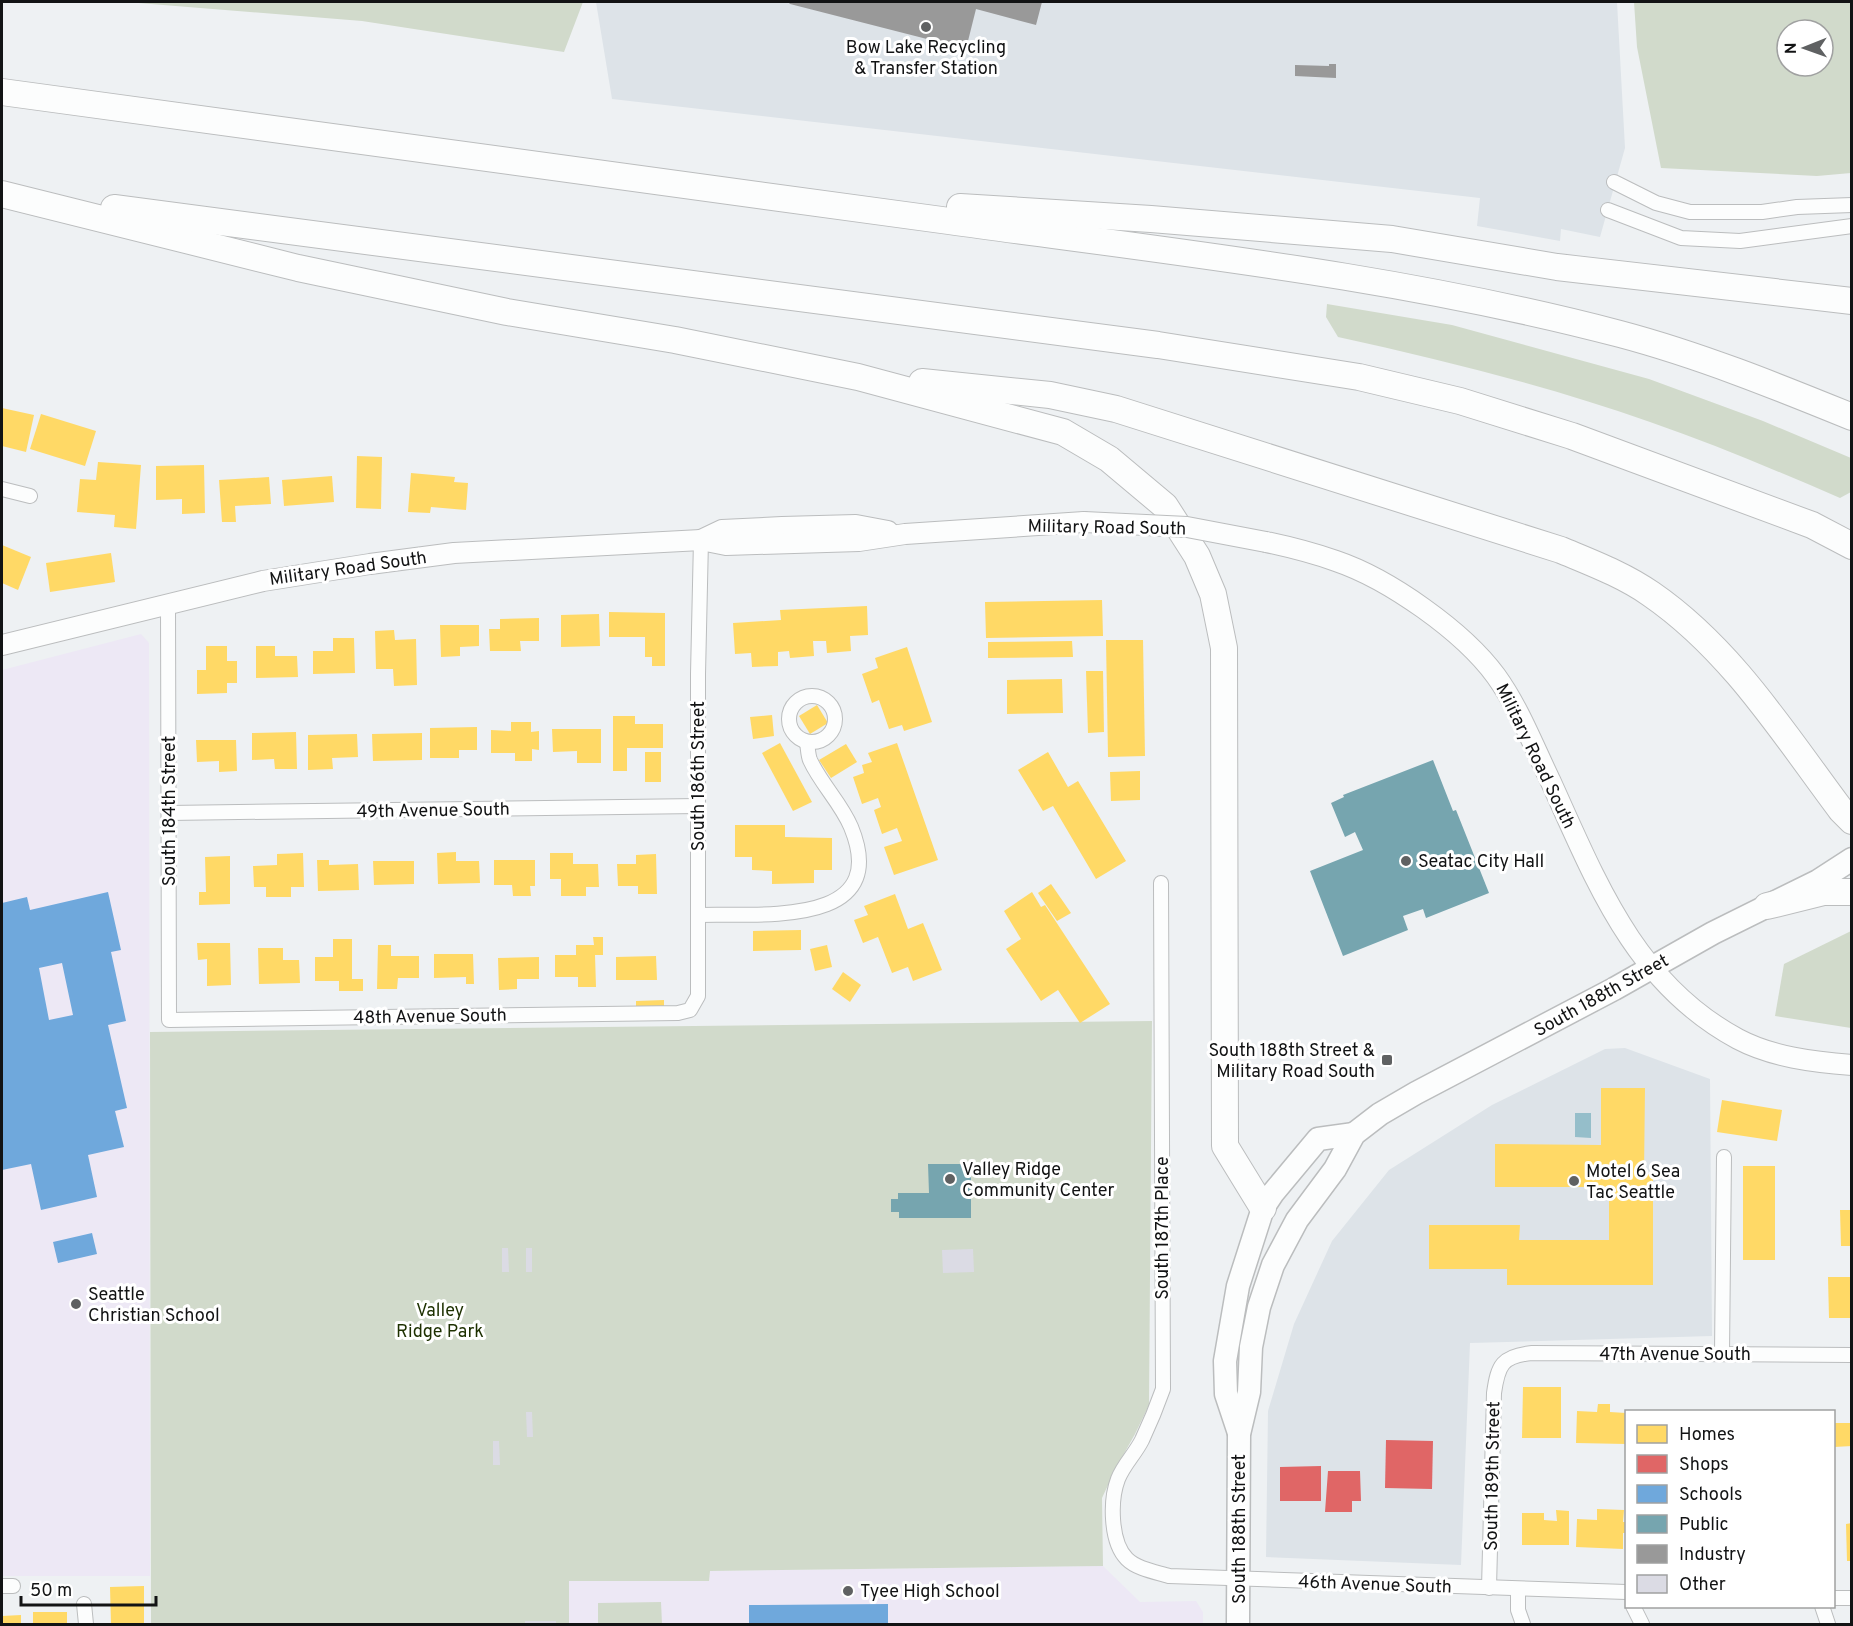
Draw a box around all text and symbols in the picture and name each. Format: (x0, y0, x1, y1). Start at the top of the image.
north arrow (1775, 18, 1835, 78)
marker: Bow Lake Recycling & Transfer Station (919, 20, 933, 34)
place label: Bow Lake Recycling & Transfer Station (846, 37, 1006, 81)
text: N (1782, 42, 1802, 54)
street label: Military Road South (1027, 516, 1187, 541)
street label: Military Road South (268, 547, 428, 592)
street label: Military Road South (1490, 680, 1580, 833)
street label: South 186th Street (688, 701, 711, 851)
street label: South 184th Street (159, 736, 182, 886)
street label: 49th Avenue South (356, 799, 510, 824)
place label: Seatac City Hall (1418, 851, 1544, 874)
marker: Seatac City Hall (1399, 854, 1413, 868)
street label: South 188th Street (1530, 950, 1673, 1043)
street label: 48th Avenue South (353, 1005, 507, 1030)
place label: South 188th Street & Military Road South (1208, 1040, 1375, 1084)
marker: South 188th Street & Military Road South (1380, 1053, 1394, 1067)
street label: South 187th Place (1152, 1156, 1175, 1300)
place label: Valley Ridge Community Center (962, 1159, 1115, 1203)
place label: Motel 6 Sea Tac Seattle (1586, 1161, 1680, 1205)
marker: Valley Ridge Community Center (943, 1172, 957, 1186)
marker: Motel 6 Sea Tac Seattle (1567, 1174, 1581, 1188)
place label: Seattle Christian School (88, 1284, 220, 1328)
marker: Seattle Christian School (69, 1297, 83, 1311)
park label: Valley Ridge Park (396, 1300, 484, 1344)
street label: 47th Avenue South (1599, 1344, 1751, 1367)
street label: South 189th Street (1481, 1401, 1506, 1551)
legend (1625, 1410, 1835, 1608)
text: Homes (1679, 1424, 1735, 1447)
street label: South 188th Street (1229, 1454, 1252, 1604)
text: Shops (1679, 1454, 1729, 1477)
text: Schools (1679, 1484, 1742, 1507)
text: Public (1679, 1514, 1729, 1537)
text: Industry (1679, 1544, 1746, 1567)
scale bar (21, 1569, 156, 1607)
street label: 46th Avenue South (1298, 1571, 1452, 1600)
text: Other (1679, 1574, 1726, 1597)
text: 50 m (30, 1580, 72, 1603)
place label: Tyee High School (860, 1581, 1000, 1604)
marker: Tyee High School (841, 1584, 855, 1598)

